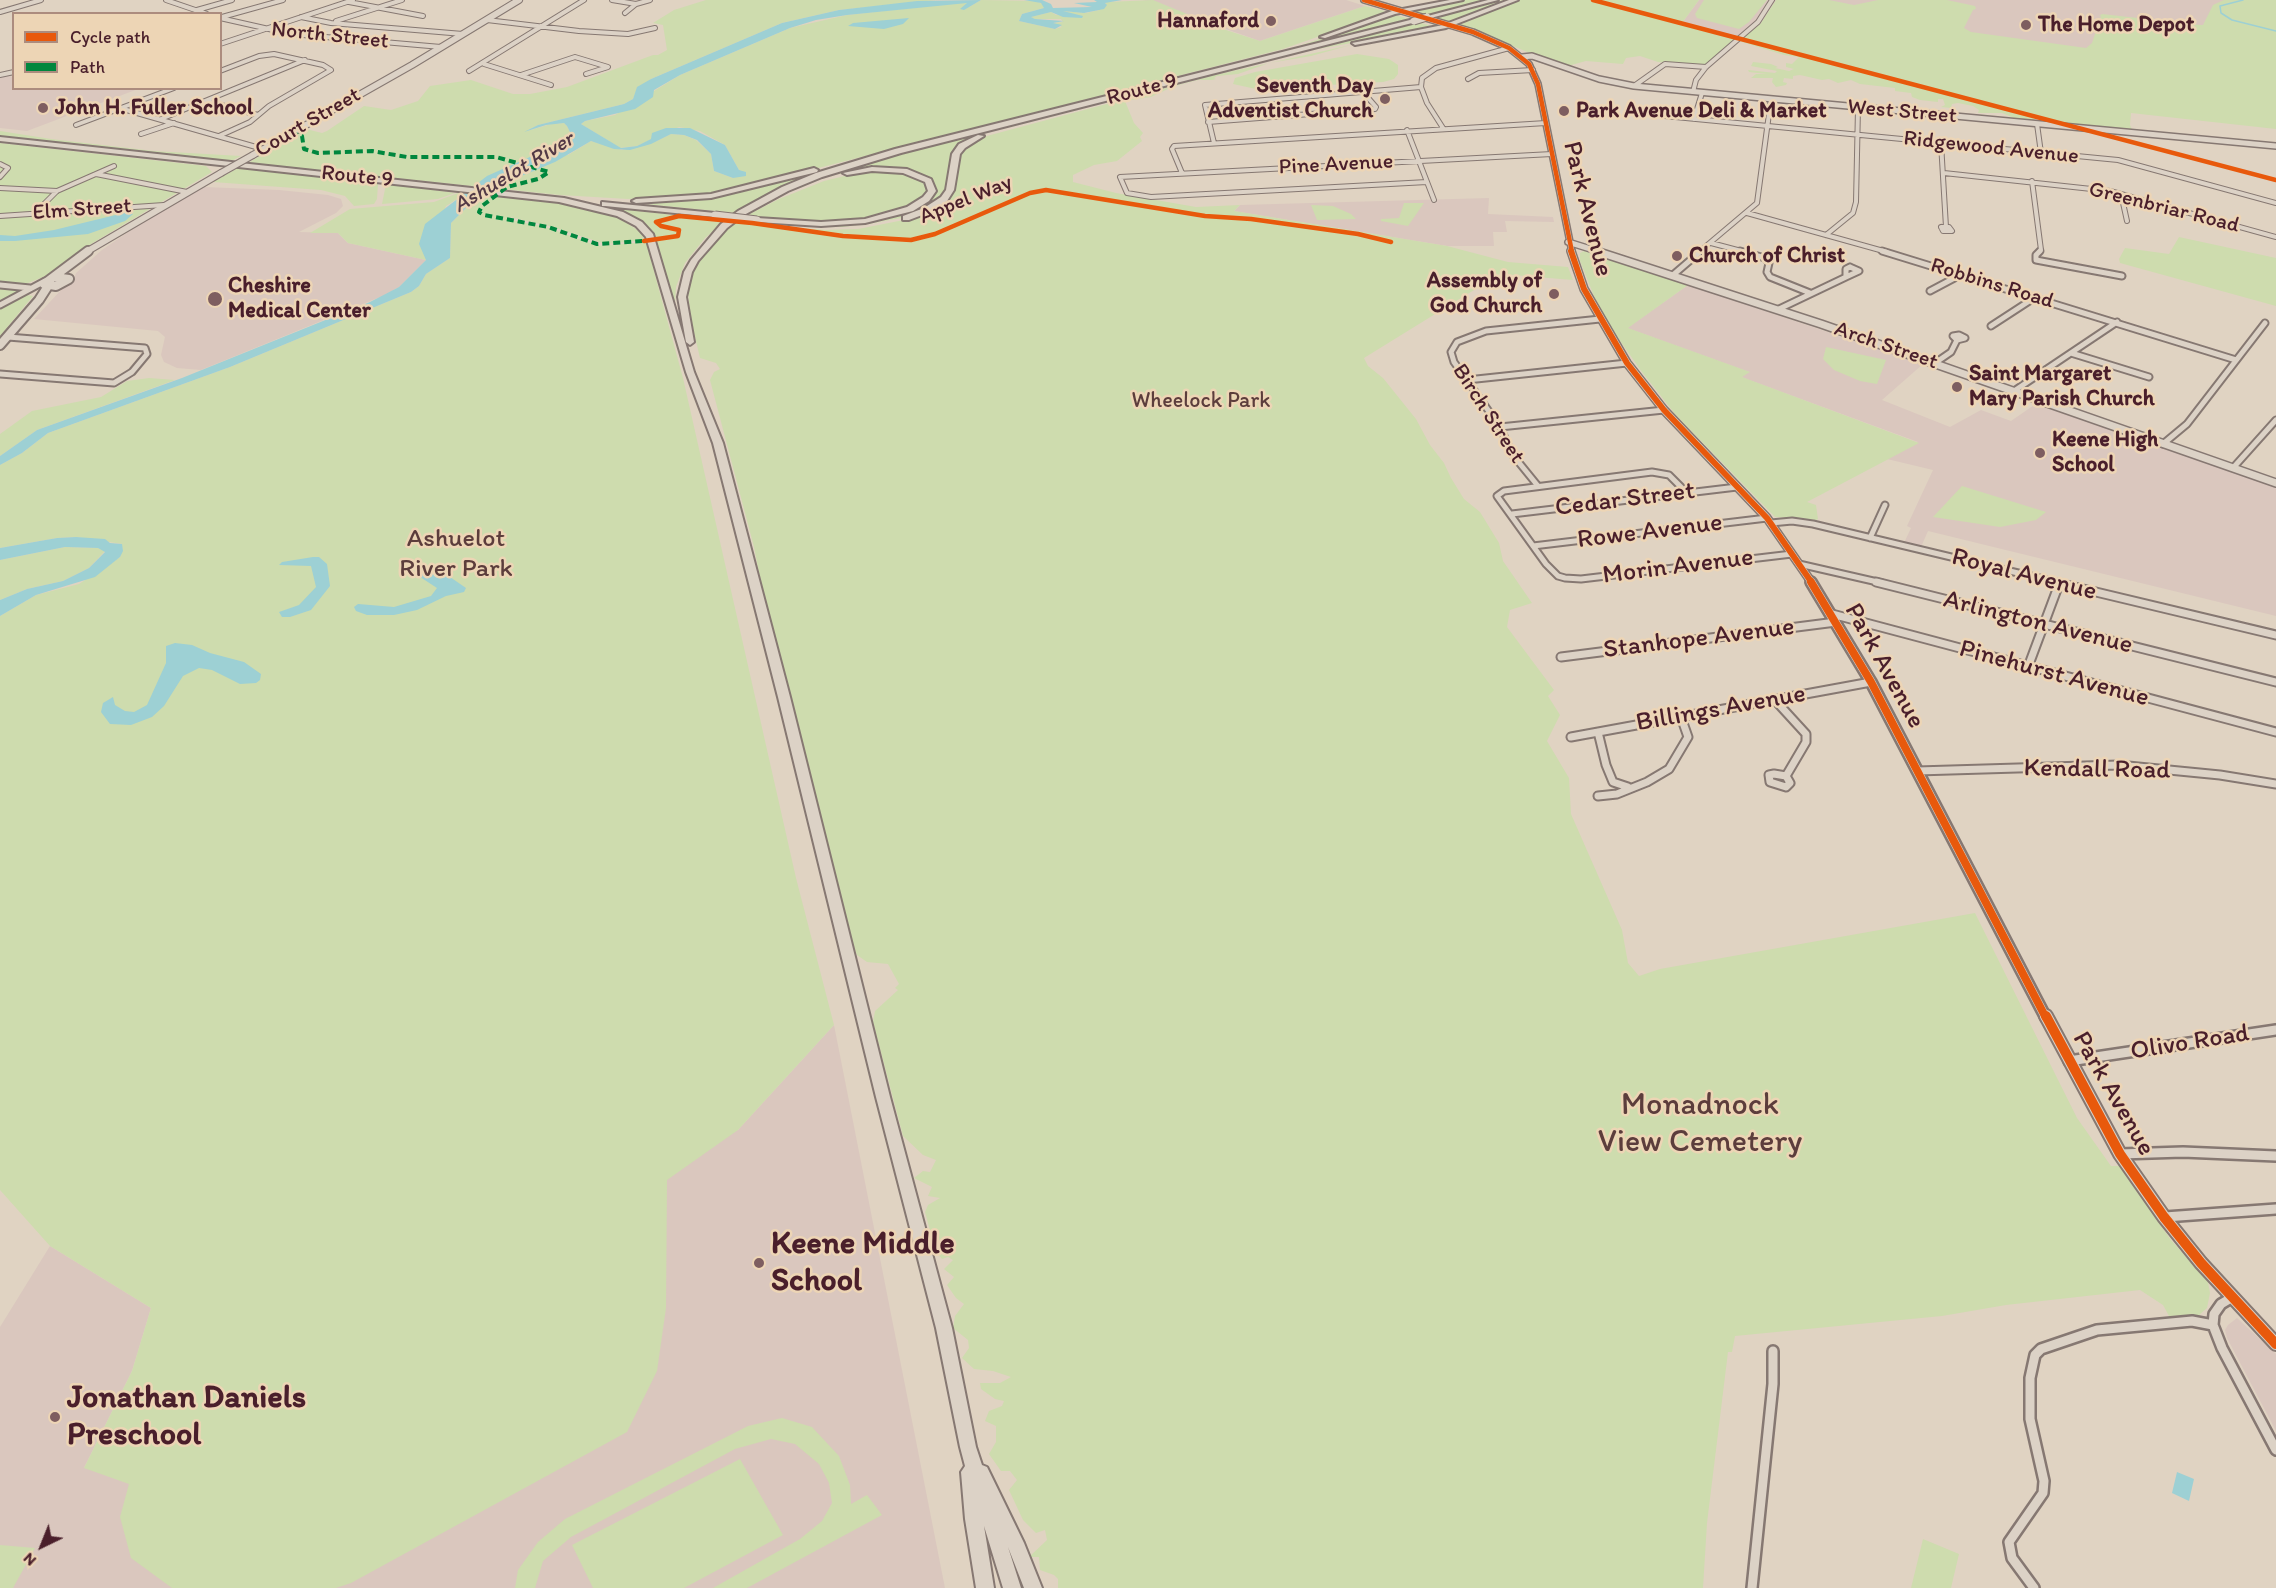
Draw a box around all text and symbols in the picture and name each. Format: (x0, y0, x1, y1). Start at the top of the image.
place label: Hannaford (1157, 8, 1259, 34)
legend (12, 12, 222, 90)
place label: The Home Depot (2038, 12, 2194, 38)
marker: Hannaford (1264, 14, 1278, 28)
street label: North Street (270, 17, 390, 55)
marker: The Home Depot (2019, 18, 2033, 32)
text: Cycle path (70, 26, 150, 48)
text: Path (70, 56, 105, 78)
street label: Route 9 (1104, 68, 1180, 112)
place label: Seventh Day Adventist Church (1208, 73, 1373, 124)
street label: Court Street (251, 82, 365, 164)
marker: Seventh Day Adventist Church (1378, 92, 1392, 106)
street label: West Street (1846, 94, 1958, 130)
place label: John H. Fuller School (55, 95, 253, 121)
place label: Park Avenue Deli & Market (1576, 98, 1826, 124)
marker: John H. Fuller School (36, 101, 50, 115)
marker: Park Avenue Deli & Market (1557, 104, 1571, 118)
street label: Ridgewood Avenue (1902, 126, 2080, 170)
water label: Ashuelot River (449, 127, 579, 219)
street label: Park Avenue (1555, 138, 1619, 280)
street label: Pine Avenue (1278, 149, 1394, 181)
street label: Route 9 (320, 160, 394, 194)
street label: Appel Way (916, 169, 1016, 231)
street label: Greenbriar Road (2086, 177, 2242, 239)
street label: Elm Street (32, 193, 132, 227)
place label: Church of Christ (1689, 243, 1845, 269)
marker: Church of Christ (1670, 249, 1684, 263)
street label: Robbins Road (1927, 253, 2057, 315)
place label: Assembly of God Church (1427, 268, 1542, 320)
place label: Cheshire Medical Center (228, 273, 371, 324)
marker: Assembly of God Church (1547, 287, 1561, 301)
marker: Cheshire Medical Center (206, 290, 224, 308)
street label: Arch Street (1831, 316, 1941, 376)
street label: Birch Street (1446, 359, 1530, 469)
place label: Saint Margaret Mary Parish Church (1969, 361, 2154, 412)
marker: Saint Margaret Mary Parish Church (1950, 380, 1964, 394)
park label: Wheelock Park (1132, 388, 1270, 414)
place label: Keene High School (2052, 427, 2158, 478)
marker: Keene High School (2033, 446, 2047, 460)
street label: Cedar Street (1553, 476, 1697, 524)
street label: Rowe Avenue (1576, 508, 1724, 556)
park label: Ashuelot River Park (399, 523, 513, 584)
street label: Morin Avenue (1601, 542, 1755, 592)
street label: Royal Avenue (1948, 542, 2100, 608)
street label: Arlington Avenue (1940, 584, 2136, 662)
street label: Park Avenue (1837, 598, 1931, 734)
street label: Stanhope Avenue (1602, 612, 1796, 666)
street label: Pinehurst Avenue (1956, 634, 2152, 714)
street label: Billings Avenue (1634, 679, 1808, 739)
street label: Kendall Road (2023, 753, 2171, 787)
street label: Olivo Road (2128, 1018, 2252, 1068)
street label: Park Avenue (2065, 1026, 2161, 1162)
park label: Monadnock View Cemetery (1598, 1087, 1802, 1162)
place label: Keene Middle School (771, 1226, 955, 1301)
marker: Keene Middle School (752, 1256, 766, 1270)
place label: Jonathan Daniels Preschool (67, 1380, 306, 1455)
marker: Jonathan Daniels Preschool (48, 1410, 62, 1424)
north arrow (12, 1516, 72, 1576)
text: N (19, 1549, 40, 1570)

